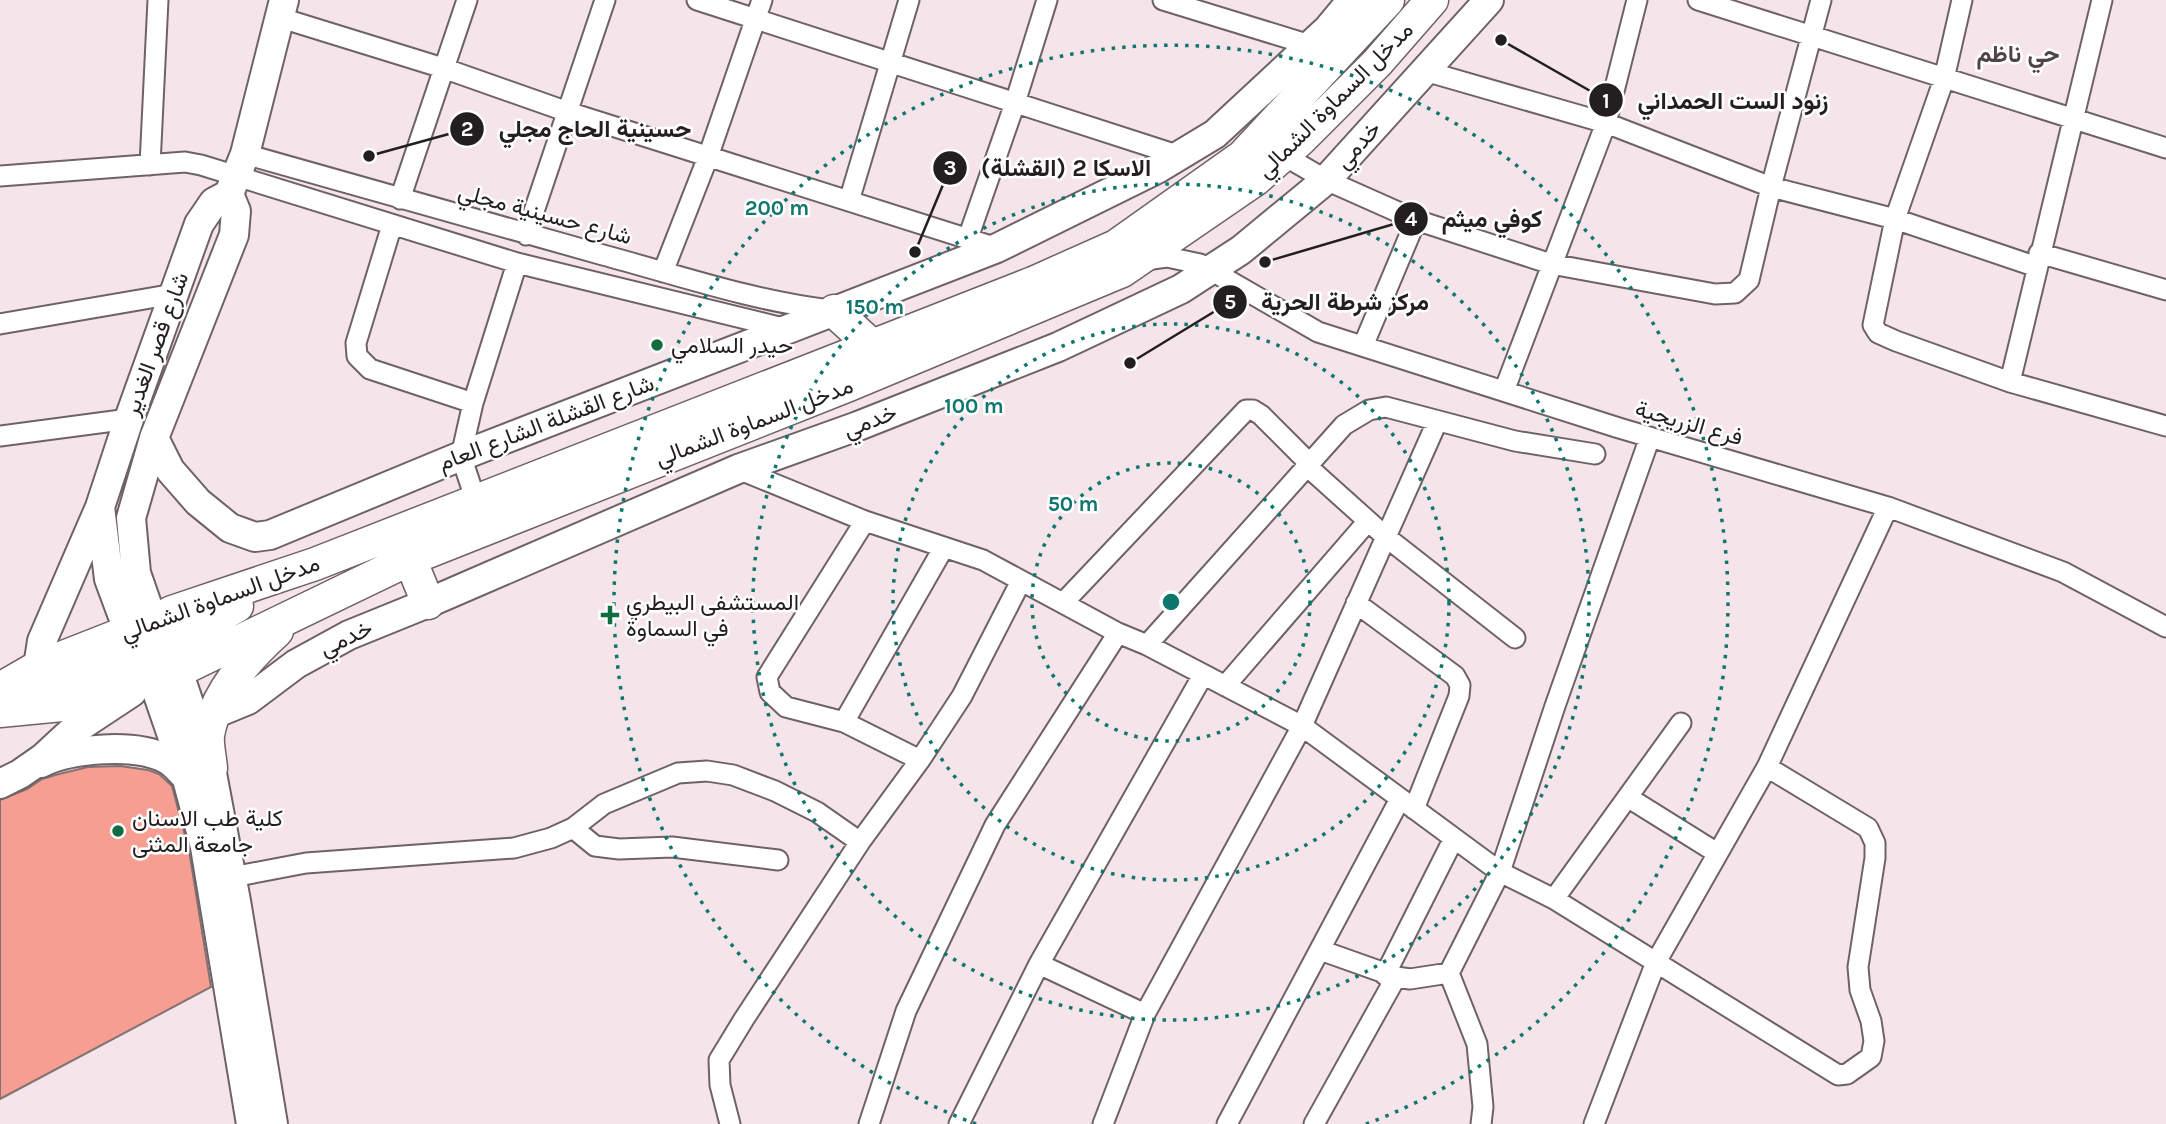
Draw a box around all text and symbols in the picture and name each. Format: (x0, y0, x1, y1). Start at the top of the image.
street label: مدخل السماوة الشمالي (1251, 16, 1422, 187)
district label: حي ناظم (1976, 40, 2060, 74)
callout: زنود الست الحمداني (1588, 78, 1842, 123)
text: زنود الست الحمداني (1638, 87, 1828, 121)
text: 1 (1602, 89, 1610, 113)
callout: حسينية الحاج مجلي (450, 106, 706, 151)
text: حسينية الحاج مجلي (499, 115, 691, 149)
street label: خدمي (1329, 115, 1390, 178)
text: 2 (461, 117, 473, 141)
callout: الاسكا 2 (القشلة) (932, 145, 1166, 190)
text: الاسكا 2 (القشلة) (981, 154, 1151, 182)
text: 3 (943, 156, 957, 180)
street label: شارع حسينية مجلي (454, 178, 635, 255)
text: 200 m (745, 196, 809, 220)
callout: كوفي ميثم (1393, 196, 1557, 241)
text: كوفي ميثم (1442, 205, 1542, 239)
text: 4 (1405, 207, 1418, 231)
street label: شارع قصر الغدير (117, 269, 196, 421)
callout: مركز شرطة الحرية (1212, 280, 1443, 325)
text: مركز شرطة الحرية (1261, 288, 1429, 317)
text: 5 (1224, 290, 1236, 314)
text: 150 m (846, 295, 904, 319)
place label: حيدر السلامي (671, 332, 793, 364)
marker: حيدر السلامي (649, 337, 665, 353)
street label: شارع القشلة الشارع العام (434, 369, 658, 479)
street label: مدخل السماوة الشمالي (651, 372, 859, 477)
text: 100 m (944, 394, 1004, 418)
street label: فرع الزريجية (1632, 395, 1746, 453)
street label: خدمي (839, 398, 902, 448)
text: 50 m (1048, 492, 1098, 516)
street label: مدخل السماوة الشمالي (117, 549, 325, 651)
place label: المستشفى البيطري في السماوة (626, 589, 799, 647)
centre of rings (1159, 590, 1183, 614)
marker: المستشفى البيطري في السماوة (600, 605, 620, 625)
street label: خدمي (315, 614, 379, 666)
place label: كلية طب الاسنان جامعة المثنى (132, 805, 283, 858)
marker: كلية طب الاسنان جامعة المثنى (110, 823, 126, 839)

